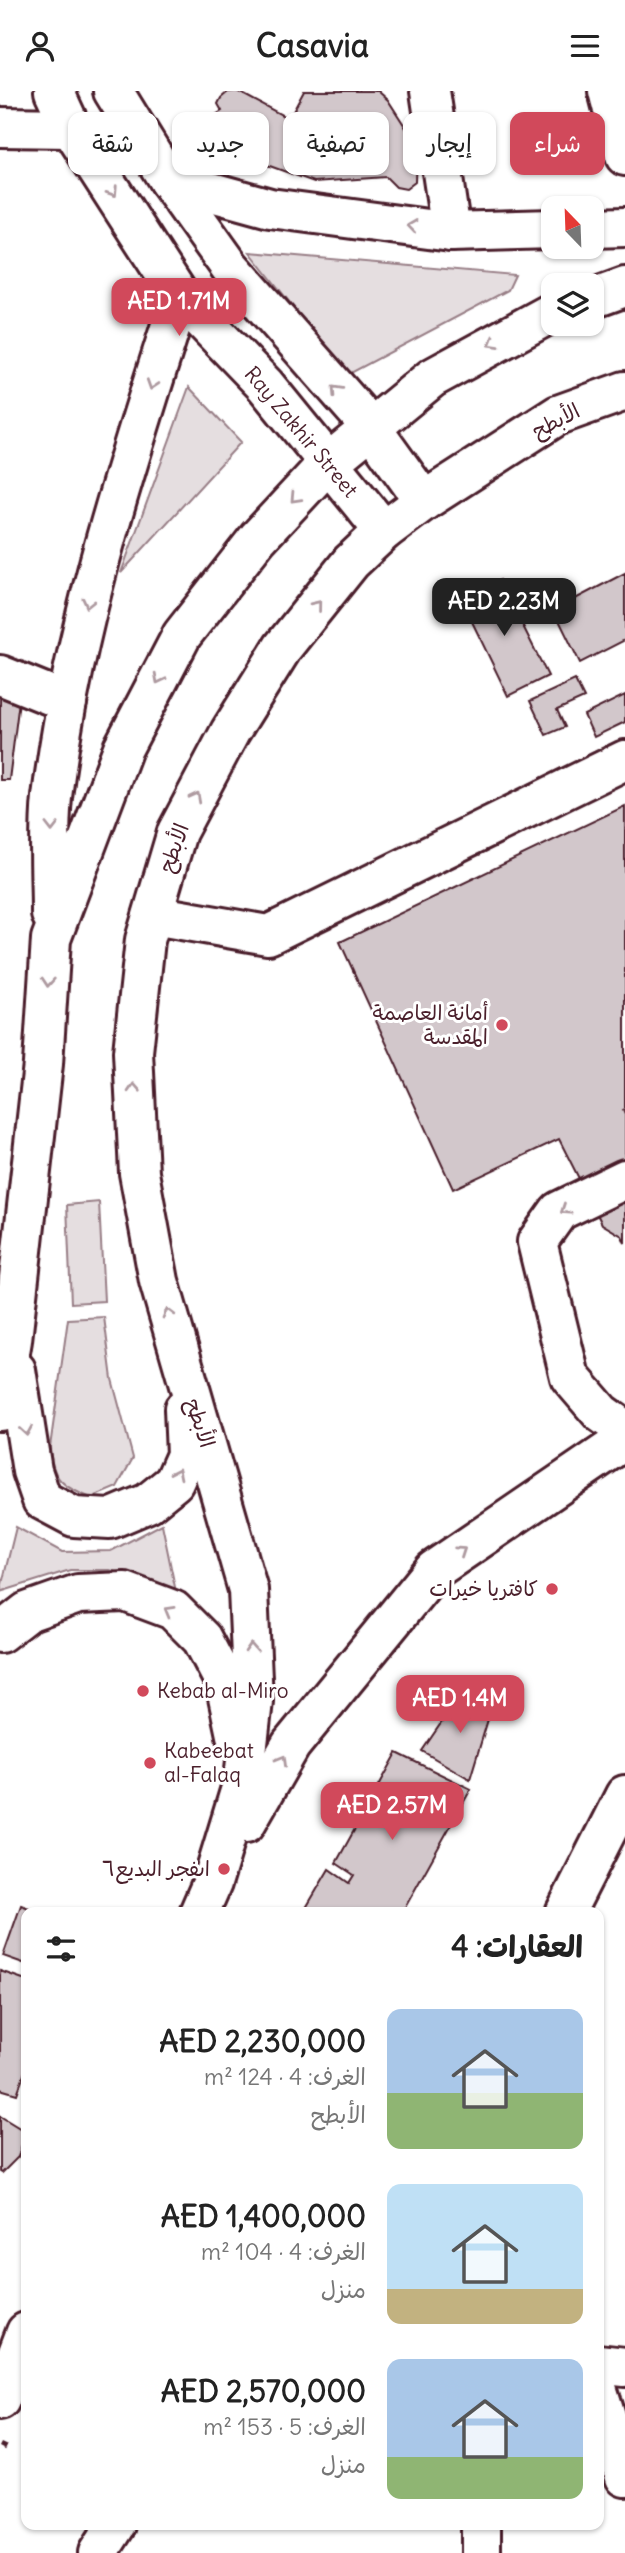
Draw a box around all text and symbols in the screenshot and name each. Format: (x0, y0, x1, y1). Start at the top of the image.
text: Casavia (256, 25, 369, 66)
icon: person (21, 27, 59, 65)
icon: menu (566, 27, 604, 65)
chip: شقة (68, 112, 158, 175)
chip: جديد (172, 112, 269, 175)
chip: تصفية (283, 112, 389, 175)
chip: إيجار (403, 112, 496, 175)
chip: شراء (510, 112, 605, 175)
one-way arrow (105, 185, 118, 198)
north arrow (541, 196, 604, 259)
map controls (541, 196, 604, 336)
one-way arrow (406, 219, 417, 234)
button: layers (541, 273, 604, 336)
pin: AED 1.71M (99, 279, 259, 338)
text: AED 1.71M (127, 286, 231, 315)
one-way arrow (487, 335, 500, 348)
street label: Ray Zakhir Street (239, 361, 364, 503)
one-way arrow (146, 378, 160, 391)
one-way arrow (332, 385, 344, 398)
street label: الأبطح (527, 397, 585, 445)
one-way arrow (291, 490, 304, 503)
pin: AED 2.23M (424, 579, 584, 638)
text: AED 2.23M (448, 586, 560, 615)
one-way arrow (82, 597, 96, 609)
one-way arrow (308, 601, 321, 613)
one-way arrow (154, 672, 167, 684)
one-way arrow (187, 792, 201, 805)
street label: الأبطح (152, 819, 196, 877)
one-way arrow (44, 823, 60, 833)
one-way arrow (41, 977, 56, 988)
place label: أمانة العاصمة المقدسة (372, 999, 488, 1050)
marker: أمانة العاصمة المقدسة (494, 1017, 510, 1033)
one-way arrow (127, 1083, 142, 1094)
one-way arrow (560, 1202, 572, 1214)
one-way arrow (162, 1307, 176, 1319)
street label: الأبطح (179, 1395, 221, 1451)
one-way arrow (18, 1426, 33, 1437)
one-way arrow (169, 1468, 183, 1480)
one-way arrow (453, 1547, 466, 1559)
place label: كافتريا خيرات (429, 1575, 538, 1602)
marker: كافتريا خيرات (544, 1581, 560, 1597)
one-way arrow (164, 1606, 177, 1619)
one-way arrow (243, 1643, 258, 1654)
pin: AED 1.4M (388, 1675, 532, 1735)
place label: Kebab al-Miro (157, 1677, 288, 1704)
marker: Kebab al-Miro (135, 1683, 151, 1699)
text: AED 1.4M (412, 1683, 508, 1712)
place label: Kabeebat al-Falaq (164, 1737, 254, 1788)
one-way arrow (274, 1754, 287, 1767)
marker: Kabeebat al-Falaq (142, 1755, 158, 1771)
pin: AED 2.57M (312, 1783, 472, 1842)
text: AED 2.57M (337, 1790, 447, 1819)
place label: اىفجر البديع٦ (102, 1855, 210, 1884)
marker: اىفجر البديع٦ (216, 1861, 232, 1877)
text: العقارات: 4 (451, 1927, 583, 1965)
icon: filters (42, 1930, 80, 1968)
text: AED 2,230,000 (159, 2022, 366, 2060)
icon: home (443, 2037, 527, 2121)
text: الغرف: 4 · 124 m² (204, 2062, 366, 2091)
text: الأبطح (311, 2100, 366, 2129)
text: AED 1,400,000 (161, 2197, 366, 2235)
icon: home (443, 2212, 527, 2296)
text: الغرف: 4 · 104 m² (201, 2237, 366, 2266)
text: منزل (321, 2275, 366, 2304)
text: AED 2,570,000 (161, 2372, 366, 2410)
icon: home (443, 2387, 527, 2471)
text: الغرف: 5 · 153 m² (203, 2412, 366, 2441)
text: منزل (321, 2450, 366, 2479)

